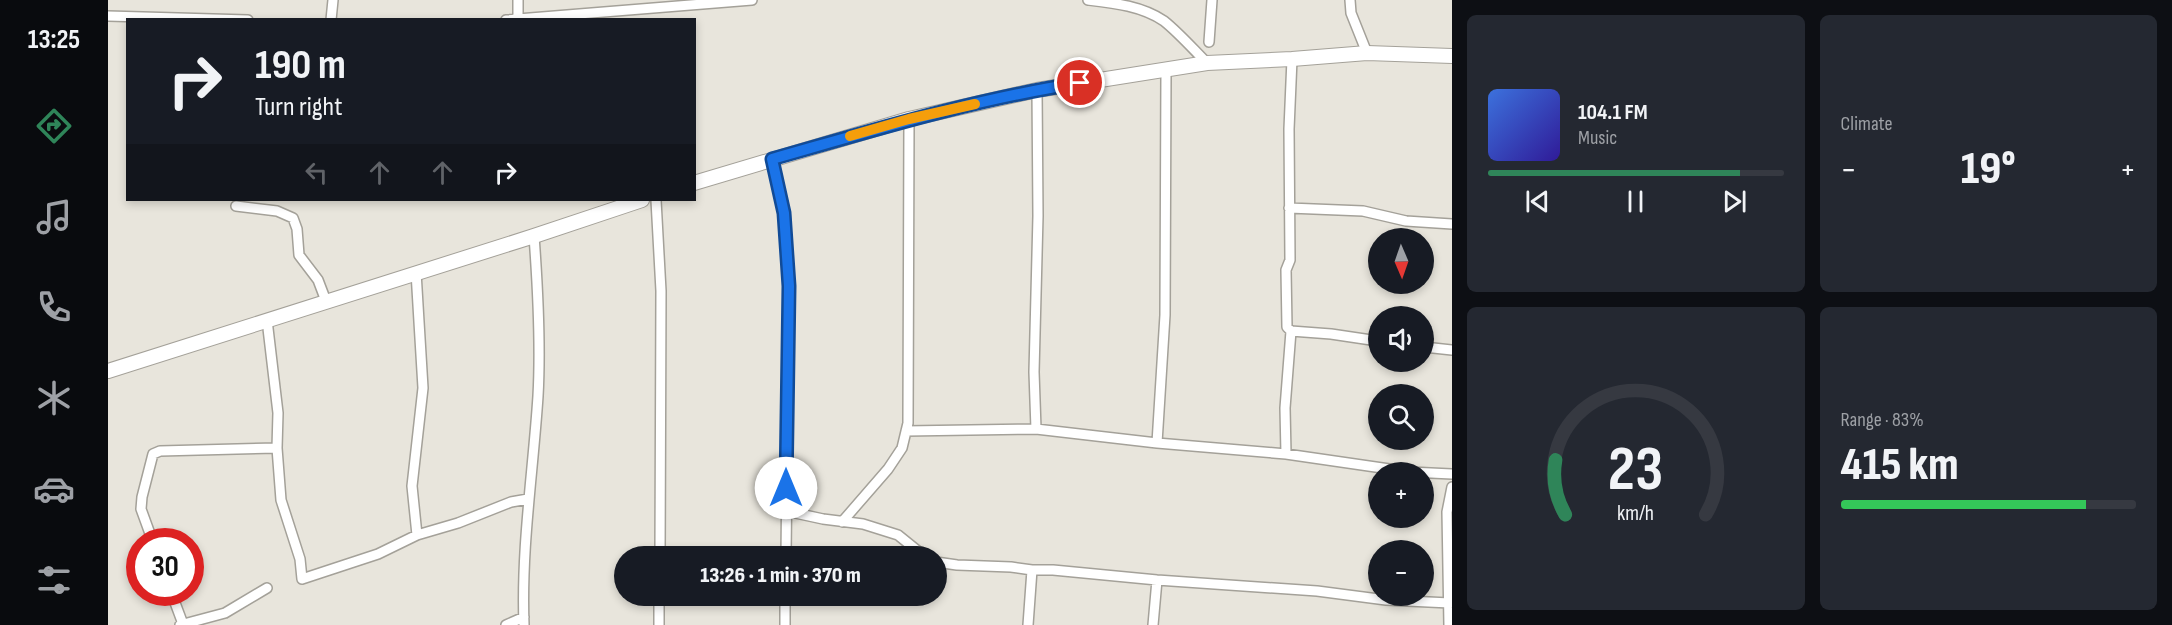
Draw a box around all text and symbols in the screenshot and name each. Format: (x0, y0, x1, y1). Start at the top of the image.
text: 13:25 (28, 24, 80, 56)
text: 190 m (255, 40, 346, 91)
icon: right (156, 42, 234, 120)
pin (1054, 57, 1105, 108)
icon: arrive (1063, 66, 1096, 99)
text: Turn right (255, 91, 342, 123)
text: 104.1 FM (1578, 99, 1648, 126)
icon: directions (33, 105, 75, 147)
text: Climate (1841, 112, 1893, 136)
text: Music (1578, 126, 1617, 150)
text: 19° (1961, 142, 2016, 197)
text: − (1841, 150, 1857, 190)
text: + (2120, 150, 2136, 190)
icon: left (300, 156, 333, 189)
icon: ahead (363, 156, 396, 189)
icon: ahead (426, 156, 459, 189)
icon: right (489, 156, 522, 189)
icon: previous (1521, 185, 1554, 218)
icon: pause (1619, 185, 1652, 218)
icon: next (1718, 185, 1751, 218)
icon: music (33, 196, 75, 238)
north arrow (1368, 228, 1434, 294)
map controls (1368, 228, 1434, 606)
icon: phone (33, 286, 75, 328)
button: sound (1368, 306, 1434, 372)
icon: climate (33, 377, 75, 419)
button: search (1368, 384, 1434, 450)
text: Range · 83% (1841, 408, 1924, 432)
text: 23 (1608, 433, 1663, 508)
text: 415 km (1841, 438, 1959, 493)
position arrow (754, 456, 818, 520)
button: + (1368, 462, 1434, 528)
icon: car (33, 468, 75, 510)
text: km/h (1617, 502, 1654, 527)
speed limit sign: 30 (126, 528, 204, 606)
button: − (1368, 540, 1434, 606)
icon: filters (33, 559, 75, 601)
text: 13:26 · 1 min · 370 m (700, 562, 861, 589)

